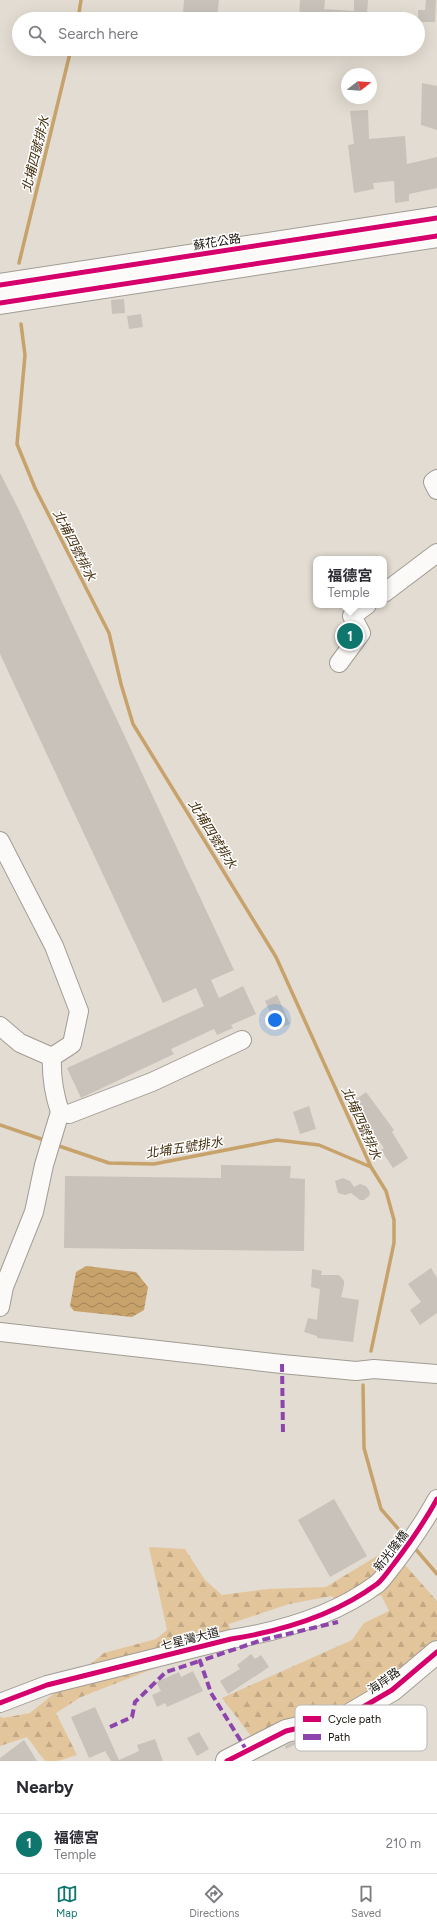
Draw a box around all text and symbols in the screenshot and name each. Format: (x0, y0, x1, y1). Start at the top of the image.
search box (12, 12, 425, 56)
icon: search (26, 23, 48, 45)
text: Search here (58, 25, 138, 43)
north arrow (341, 68, 377, 104)
water label: 北埔四號排水 (19, 114, 52, 194)
street label: 蘇花公路 (192, 231, 242, 253)
water label: 北埔四號排水 (50, 507, 99, 584)
popup (313, 556, 387, 608)
text: 福德宮 (327, 567, 373, 585)
text: Temple (327, 585, 370, 600)
pin: 1 (337, 621, 363, 651)
water label: 北埔四號排水 (186, 797, 240, 872)
your location (265, 1010, 285, 1030)
water label: 北埔四號排水 (339, 1085, 385, 1163)
water label: 北埔五號排水 (144, 1134, 225, 1161)
street label: 新光隆橋 (371, 1528, 411, 1574)
street label: 七星灣大道 (159, 1625, 221, 1653)
street label: 海岸路 (365, 1665, 403, 1697)
legend (295, 1705, 427, 1751)
text: Cycle path (328, 1713, 381, 1726)
text: Path (328, 1731, 350, 1744)
text: Nearby (16, 1777, 74, 1797)
text: 福德宮 (54, 1829, 99, 1847)
text: 1 (26, 1836, 32, 1851)
text: 210 m (386, 1836, 421, 1851)
text: Temple (54, 1847, 96, 1862)
tab: Map (56, 1883, 78, 1920)
tab: Directions (189, 1883, 239, 1920)
tab: Saved (351, 1883, 381, 1920)

